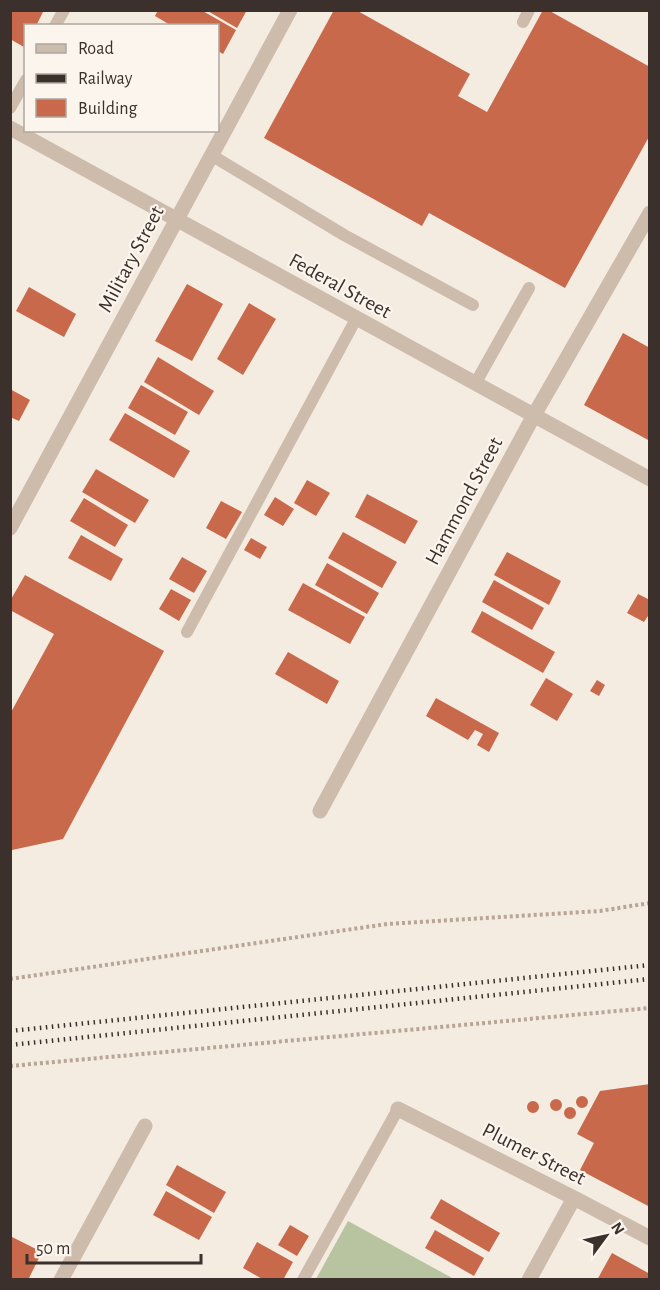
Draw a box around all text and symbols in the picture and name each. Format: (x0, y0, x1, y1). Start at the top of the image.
legend (24, 24, 219, 132)
text: Road (78, 40, 114, 58)
text: Railway (78, 70, 133, 88)
text: Building (78, 100, 138, 118)
street label: Military Street (94, 202, 168, 316)
street label: Federal Street (286, 249, 395, 323)
street label: Hammond Street (422, 433, 507, 568)
street label: Plumer Street (479, 1119, 589, 1189)
north arrow (576, 1206, 636, 1266)
text: N (608, 1219, 627, 1237)
scale bar (27, 1227, 201, 1265)
text: 50 m (36, 1240, 70, 1258)

